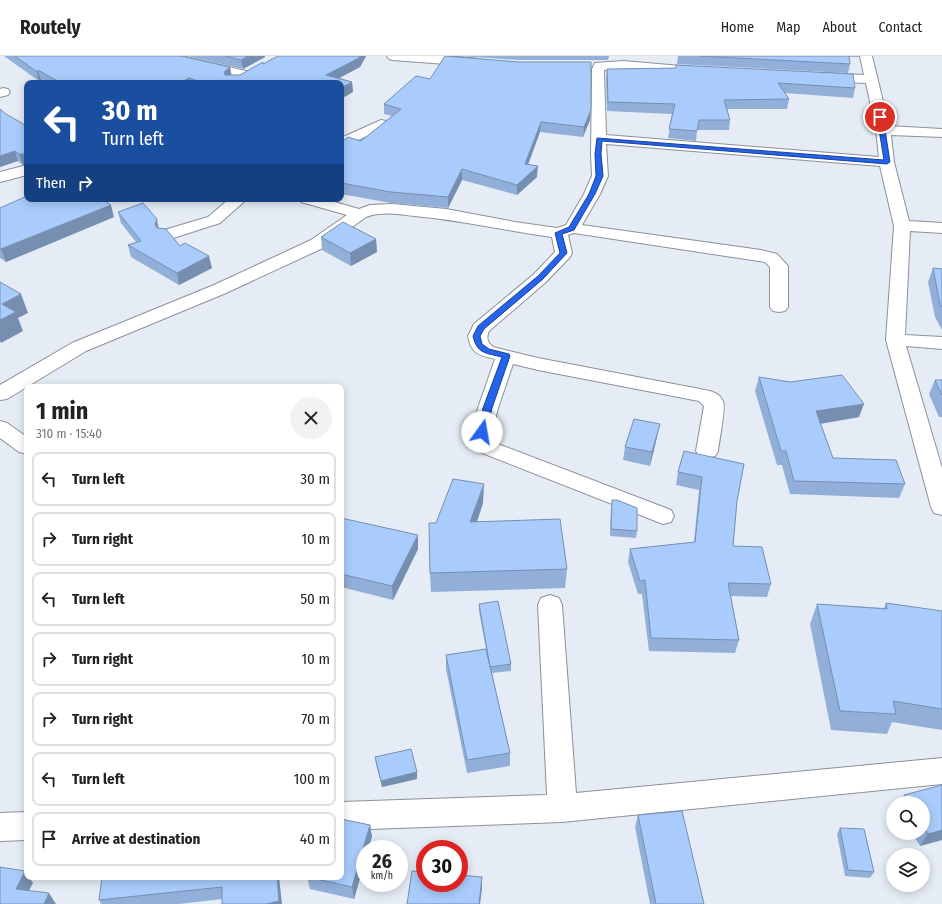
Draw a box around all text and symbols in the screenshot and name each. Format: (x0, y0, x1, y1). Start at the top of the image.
text: Routely (20, 16, 80, 39)
text: Home (721, 19, 754, 36)
text: Map (776, 19, 800, 36)
text: About (822, 19, 857, 36)
text: Contact (879, 19, 922, 36)
text: 30 m (102, 94, 158, 127)
icon: left (36, 96, 88, 148)
pin (863, 100, 897, 134)
icon: arrive (869, 106, 891, 128)
text: Turn left (102, 128, 164, 150)
icon: right (74, 172, 96, 194)
text: Then (36, 174, 66, 192)
text: 1 min (36, 397, 88, 425)
button: close (290, 397, 332, 439)
position arrow (461, 411, 503, 453)
text: 310 m · 15:40 (36, 426, 102, 441)
icon: left (38, 468, 60, 490)
text: Turn left (72, 470, 125, 488)
text: 30 m (300, 470, 330, 488)
icon: right (38, 528, 60, 550)
text: Turn right (72, 530, 133, 548)
text: 10 m (301, 530, 330, 548)
icon: left (38, 588, 60, 610)
text: Turn left (72, 590, 125, 608)
text: 50 m (300, 590, 330, 608)
icon: right (38, 648, 60, 670)
text: Turn right (72, 650, 133, 668)
text: 10 m (301, 650, 330, 668)
icon: right (38, 708, 60, 730)
text: Turn right (72, 710, 133, 728)
text: 70 m (301, 710, 330, 728)
icon: left (38, 768, 60, 790)
text: Turn left (72, 770, 125, 788)
text: 100 m (293, 770, 330, 788)
map controls (886, 796, 930, 892)
button: search (886, 796, 930, 840)
icon: arrive (38, 828, 60, 850)
text: Arrive at destination (72, 830, 200, 848)
text: 40 m (300, 830, 330, 848)
speed limit sign: 30 (416, 840, 468, 892)
button: layers (886, 848, 930, 892)
text: 26 (372, 849, 392, 873)
text: km/h (371, 870, 393, 882)

